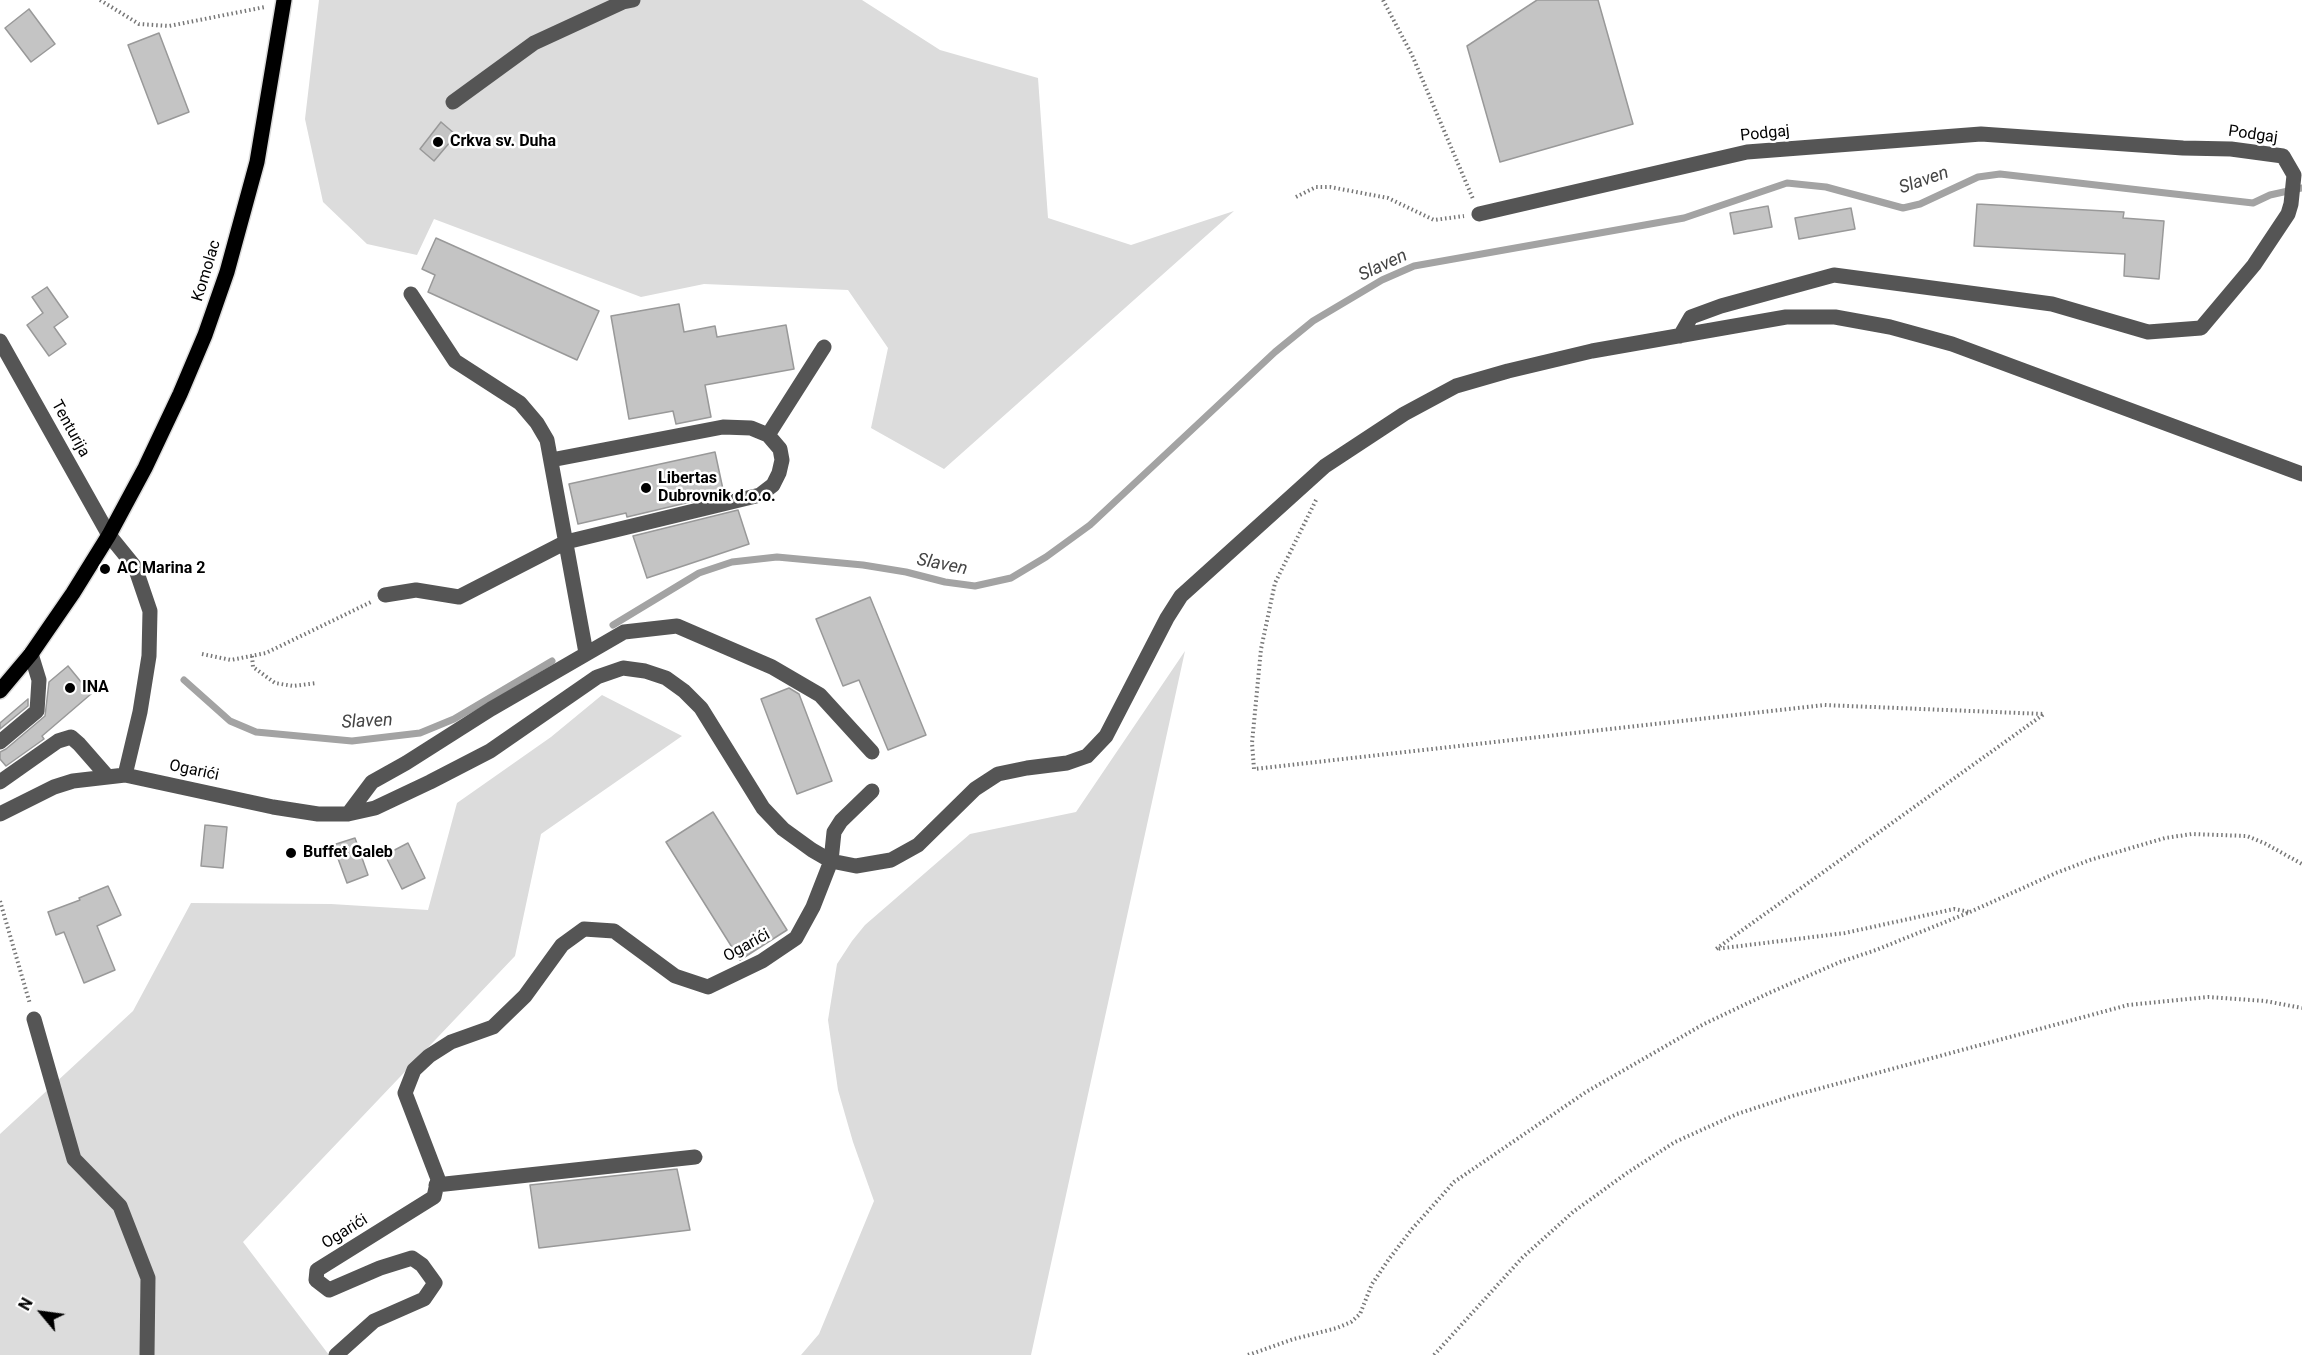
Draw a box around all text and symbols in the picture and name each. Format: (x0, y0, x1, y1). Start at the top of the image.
street label: Podgaj (1739, 122, 1791, 146)
street label: Podgaj (2227, 122, 2279, 148)
place label: Crkva sv. Duha (450, 132, 556, 152)
marker: Crkva sv. Duha (431, 135, 445, 149)
water label: Slaven (1896, 162, 1952, 200)
street label: Komolac (189, 238, 225, 304)
water label: Slaven (1355, 245, 1411, 287)
street label: Tenturija (47, 397, 93, 461)
place label: Libertas Dubrovnik d.o.o. (658, 469, 776, 507)
marker: Libertas Dubrovnik d.o.o. (639, 481, 653, 495)
water label: Slaven (915, 550, 969, 580)
place label: AC Marina 2 (117, 559, 205, 579)
marker: AC Marina 2 (98, 562, 112, 576)
place label: INA (82, 678, 109, 698)
marker: INA (63, 681, 77, 695)
water label: Slaven (341, 710, 393, 734)
street label: Ogarići (167, 756, 221, 786)
place label: Buffet Galeb (303, 843, 393, 863)
marker: Buffet Galeb (284, 846, 298, 860)
street label: Ogarići (720, 925, 774, 967)
street label: Ogarići (319, 1211, 371, 1253)
north arrow (12, 1283, 72, 1343)
text: N (15, 1294, 37, 1314)

